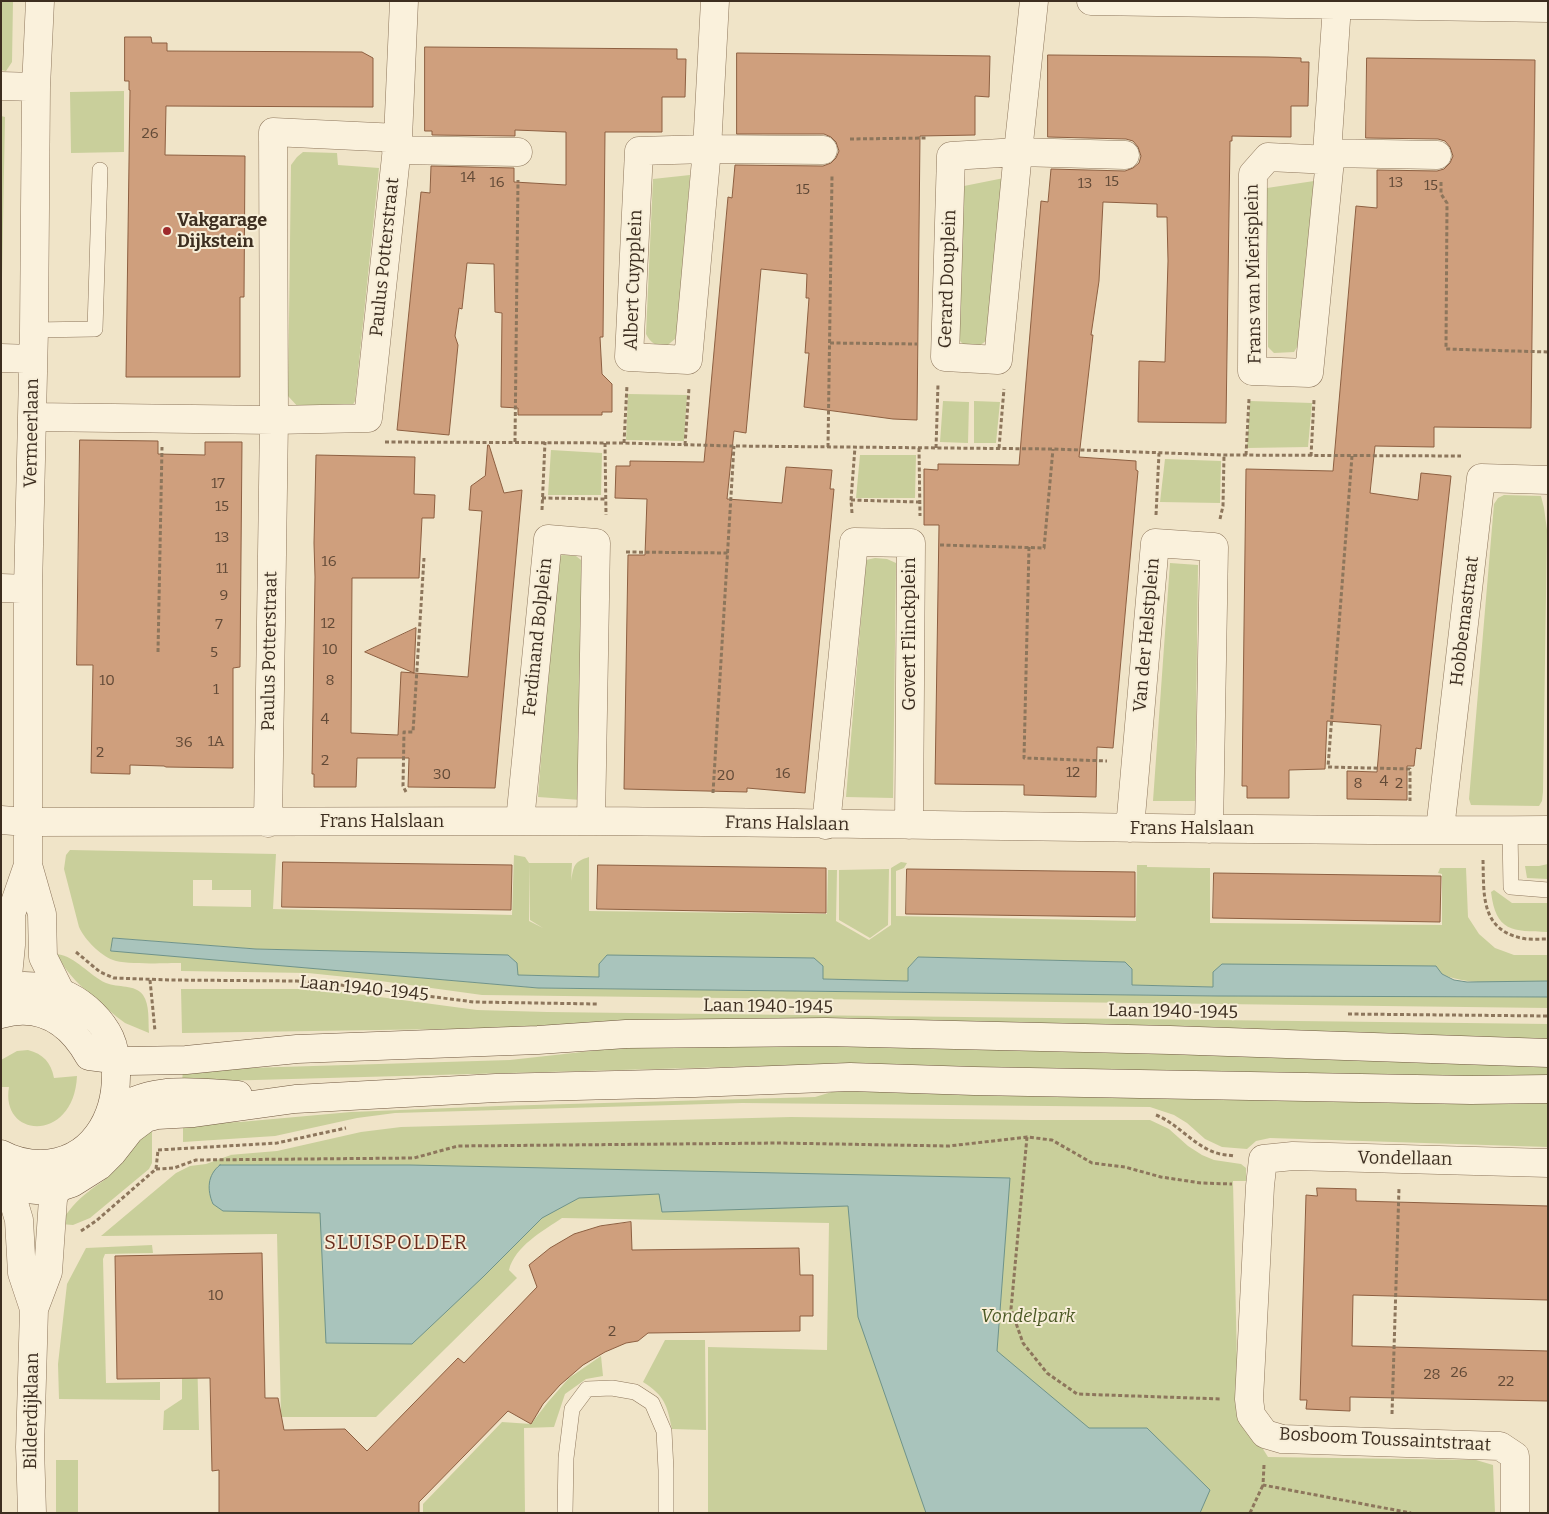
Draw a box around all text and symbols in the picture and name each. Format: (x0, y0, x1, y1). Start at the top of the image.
house number: 26 (142, 125, 158, 143)
house number: 14 (461, 169, 475, 187)
house number: 15 (1105, 173, 1119, 191)
house number: 16 (490, 174, 504, 192)
house number: 13 (1389, 174, 1403, 192)
house number: 13 (1078, 175, 1092, 193)
street label: Paulus Potterstraat (366, 176, 404, 338)
house number: 15 (1424, 177, 1438, 195)
house number: 15 (796, 181, 810, 199)
street label: Frans van Mierisplein (1242, 184, 1266, 364)
street label: Albert Cuypplein (621, 209, 647, 351)
street label: Gerard Douplein (935, 209, 961, 349)
place label: Vakgarage Dijkstein (177, 210, 267, 252)
marker: Vakgarage Dijkstein (161, 225, 173, 237)
street label: Vermeerlaan (20, 378, 44, 488)
house number: 17 (211, 475, 225, 493)
house number: 15 (215, 498, 229, 516)
house number: 13 (215, 529, 229, 547)
house number: 16 (322, 553, 336, 571)
street label: Hobbemastraat (1446, 555, 1484, 687)
street label: Ferdinand Bolplein (519, 557, 557, 717)
street label: Govert Flinckplein (899, 557, 921, 711)
street label: Van der Helstplein (1130, 557, 1164, 713)
house number: 11 (216, 560, 228, 578)
street label: Paulus Potterstraat (258, 571, 282, 731)
house number: 9 (220, 587, 228, 605)
house number: 12 (321, 615, 335, 633)
house number: 7 (215, 616, 223, 634)
house number: 10 (322, 641, 338, 659)
house number: 5 (210, 644, 218, 662)
house number: 10 (99, 672, 115, 690)
house number: 8 (325, 672, 335, 690)
house number: 1 (213, 681, 219, 699)
house number: 4 (321, 711, 329, 729)
house number: 1A (208, 733, 224, 751)
house number: 36 (175, 734, 193, 752)
house number: 2 (96, 744, 104, 762)
house number: 2 (321, 752, 329, 770)
house number: 12 (1066, 764, 1080, 782)
house number: 16 (776, 765, 790, 783)
house number: 30 (433, 766, 451, 784)
house number: 20 (717, 767, 735, 785)
house number: 4 (1380, 773, 1388, 791)
house number: 8 (1353, 775, 1363, 793)
house number: 2 (1395, 775, 1403, 793)
street label: Frans Halslaan (320, 811, 444, 833)
street label: Frans Halslaan (725, 812, 849, 836)
street label: Frans Halslaan (1130, 818, 1254, 840)
street label: Laan 1940-1945 (298, 971, 430, 1007)
street label: Laan 1940-1945 (703, 995, 833, 1019)
street label: Laan 1940-1945 (1108, 1000, 1238, 1024)
street label: Vondellaan (1358, 1147, 1452, 1171)
district label: SLUISPOLDER (323, 1231, 469, 1255)
house number: 10 (208, 1287, 224, 1305)
park label: Vondelpark (981, 1306, 1075, 1328)
house number: 2 (608, 1323, 616, 1341)
street label: Bilderdijklaan (20, 1352, 44, 1470)
house number: 26 (1451, 1364, 1467, 1382)
house number: 28 (1423, 1366, 1441, 1384)
house number: 22 (1498, 1373, 1514, 1391)
street label: Bosboom Toussaintstraat (1278, 1424, 1492, 1456)

